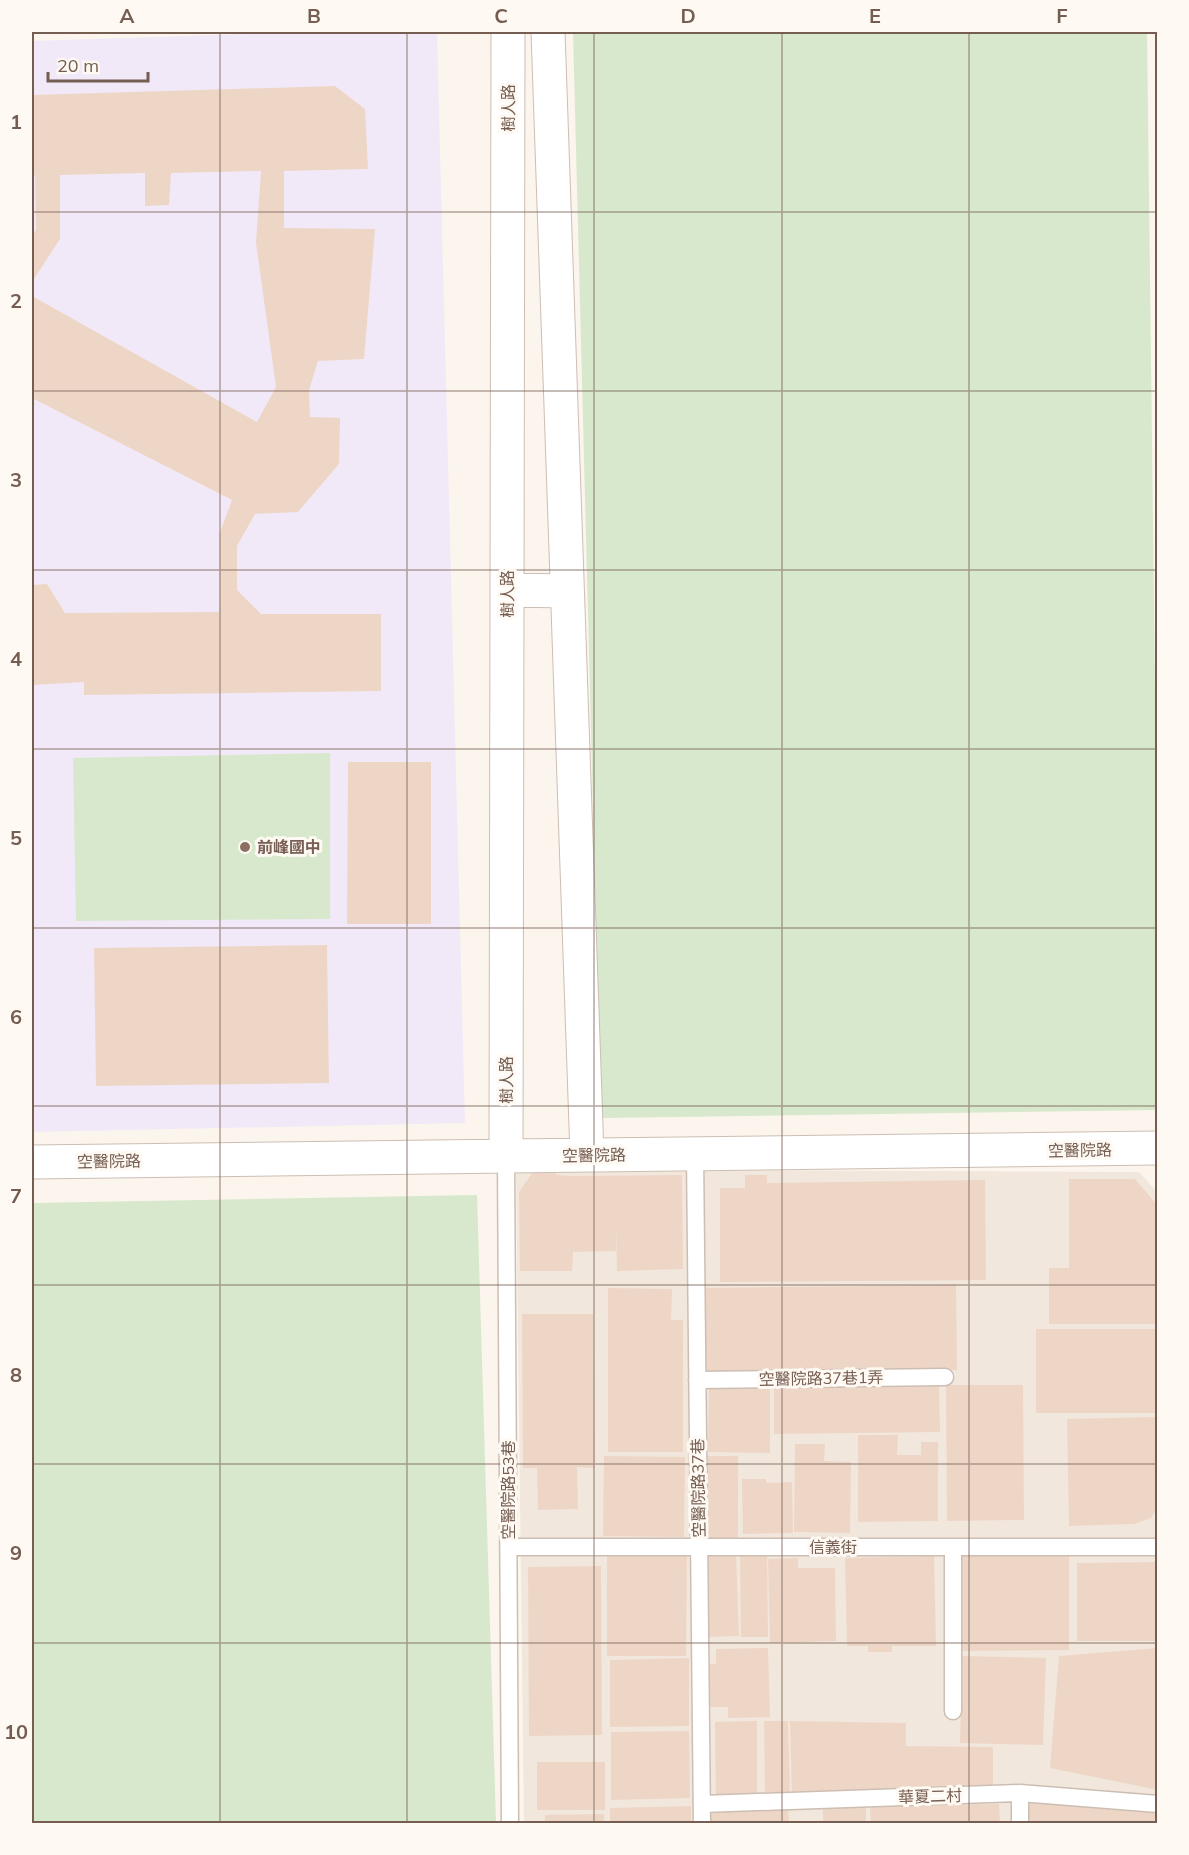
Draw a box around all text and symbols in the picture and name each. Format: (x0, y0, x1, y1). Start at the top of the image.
text: A (120, 3, 135, 28)
text: B (307, 3, 321, 28)
text: C (494, 3, 508, 28)
text: D (680, 3, 696, 28)
text: E (869, 3, 881, 28)
text: F (1056, 3, 1068, 28)
scale bar (48, 45, 148, 83)
text: 20 m (57, 54, 99, 77)
street label: 樹人路 (498, 84, 518, 132)
text: 1 (10, 109, 22, 134)
text: 2 (10, 288, 22, 313)
text: 3 (10, 467, 22, 492)
street label: 樹人路 (497, 570, 517, 618)
text: 4 (10, 646, 22, 671)
text: 5 (10, 825, 22, 850)
place label: 前峰國中 (257, 837, 321, 857)
marker: 前峰國中 (238, 840, 252, 854)
text: 6 (10, 1004, 22, 1029)
street label: 樹人路 (496, 1056, 516, 1104)
street label: 空醫院路 (1048, 1139, 1112, 1161)
street label: 空醫院路 (562, 1144, 626, 1166)
street label: 空醫院路 (77, 1150, 141, 1172)
text: 7 (10, 1183, 22, 1208)
text: 8 (10, 1362, 22, 1387)
street label: 空醫院路37巷1弄 (758, 1367, 884, 1389)
street label: 空醫院路37巷 (687, 1438, 709, 1538)
street label: 空醫院路53巷 (498, 1440, 518, 1540)
street label: 信義街 (809, 1537, 857, 1557)
text: 9 (10, 1540, 22, 1565)
text: 10 (4, 1719, 28, 1744)
street label: 華夏二村 (898, 1785, 962, 1807)

